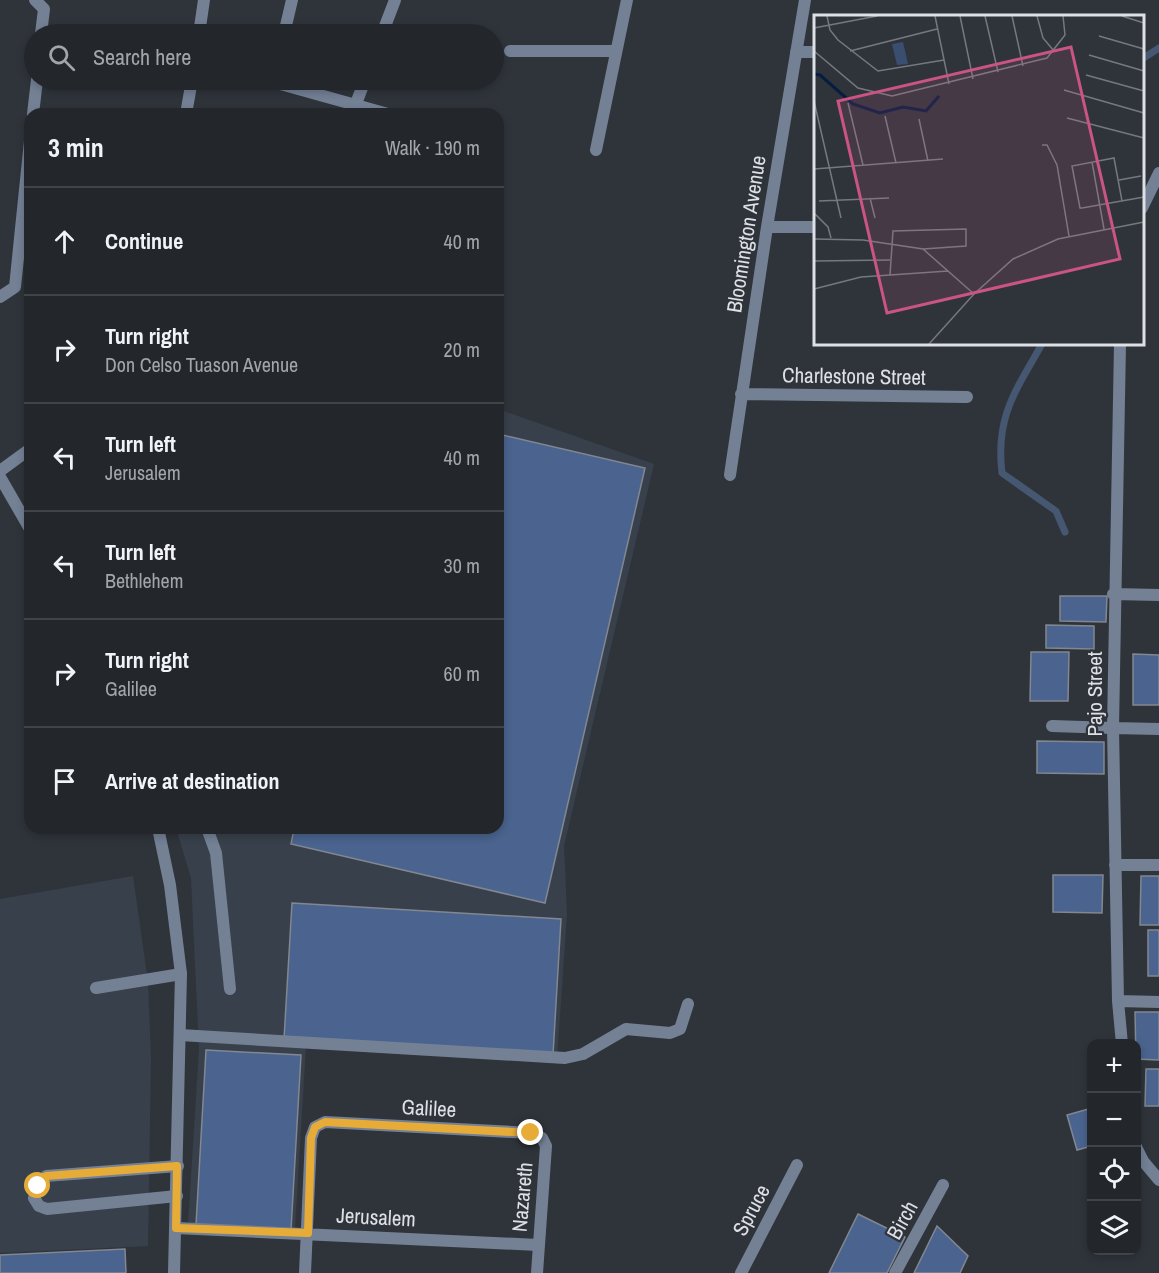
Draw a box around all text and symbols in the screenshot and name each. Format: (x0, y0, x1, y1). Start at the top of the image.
inset map (814, 15, 1144, 345)
search box (24, 24, 504, 90)
icon: search (45, 41, 78, 74)
text: Search here (93, 42, 191, 72)
text: 3 min (48, 130, 104, 165)
text: Walk · 190 m (385, 134, 480, 161)
street label: Bloomington Avenue (719, 153, 773, 315)
icon: ahead (48, 225, 81, 258)
text: Continue (105, 226, 183, 256)
text: 40 m (444, 228, 480, 255)
text: Turn right (105, 321, 189, 351)
icon: right (48, 333, 81, 366)
text: 20 m (444, 336, 480, 363)
text: Don Celso Tuason Avenue (105, 351, 298, 378)
street label: Charlestone Street (782, 360, 926, 392)
text: Turn left (105, 429, 176, 459)
icon: left (48, 441, 81, 474)
text: 40 m (444, 444, 480, 471)
text: Jerusalem (105, 459, 181, 486)
text: Turn left (105, 537, 176, 567)
icon: left (48, 549, 81, 582)
text: 30 m (444, 552, 480, 579)
text: Bethlehem (105, 567, 183, 594)
text: Turn right (105, 645, 189, 675)
street label: Pajo Street (1080, 651, 1109, 737)
icon: right (48, 657, 81, 690)
text: 60 m (444, 660, 480, 687)
text: Galilee (105, 675, 157, 702)
icon: arrive (48, 765, 81, 798)
text: Arrive at destination (105, 766, 279, 796)
map controls (1087, 1039, 1141, 1255)
button: + (1087, 1039, 1141, 1093)
street label: Galilee (401, 1092, 457, 1124)
button: − (1087, 1093, 1141, 1147)
route end (517, 1119, 543, 1145)
button: locate (1087, 1147, 1141, 1201)
street label: Nazareth (505, 1161, 539, 1233)
route start (24, 1172, 50, 1198)
street label: Spruce (725, 1179, 777, 1241)
street label: Birch (880, 1195, 924, 1245)
street label: Jerusalem (336, 1200, 416, 1234)
button: layers (1087, 1201, 1141, 1255)

